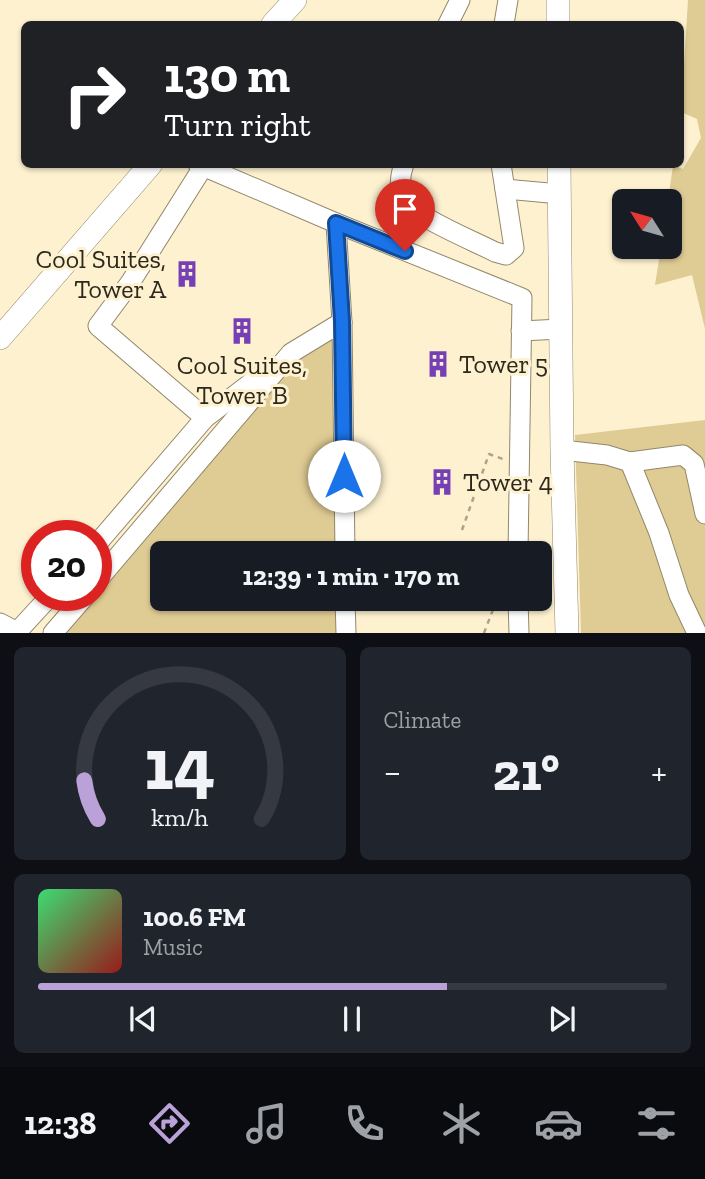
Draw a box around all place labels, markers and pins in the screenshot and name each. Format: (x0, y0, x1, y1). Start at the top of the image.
pin (375, 179, 435, 251)
place label: Cool Suites, Tower A (36, 243, 167, 305)
building icon: Cool Suites, Tower A (172, 259, 202, 289)
building icon: Cool Suites, Tower B (227, 316, 257, 346)
place label: Tower 5 (459, 348, 548, 380)
place label: Cool Suites, Tower B (177, 349, 307, 411)
building icon: Tower 5 (423, 349, 453, 379)
place label: Tower 4 (463, 466, 553, 498)
building icon: Tower 4 (427, 467, 457, 497)

